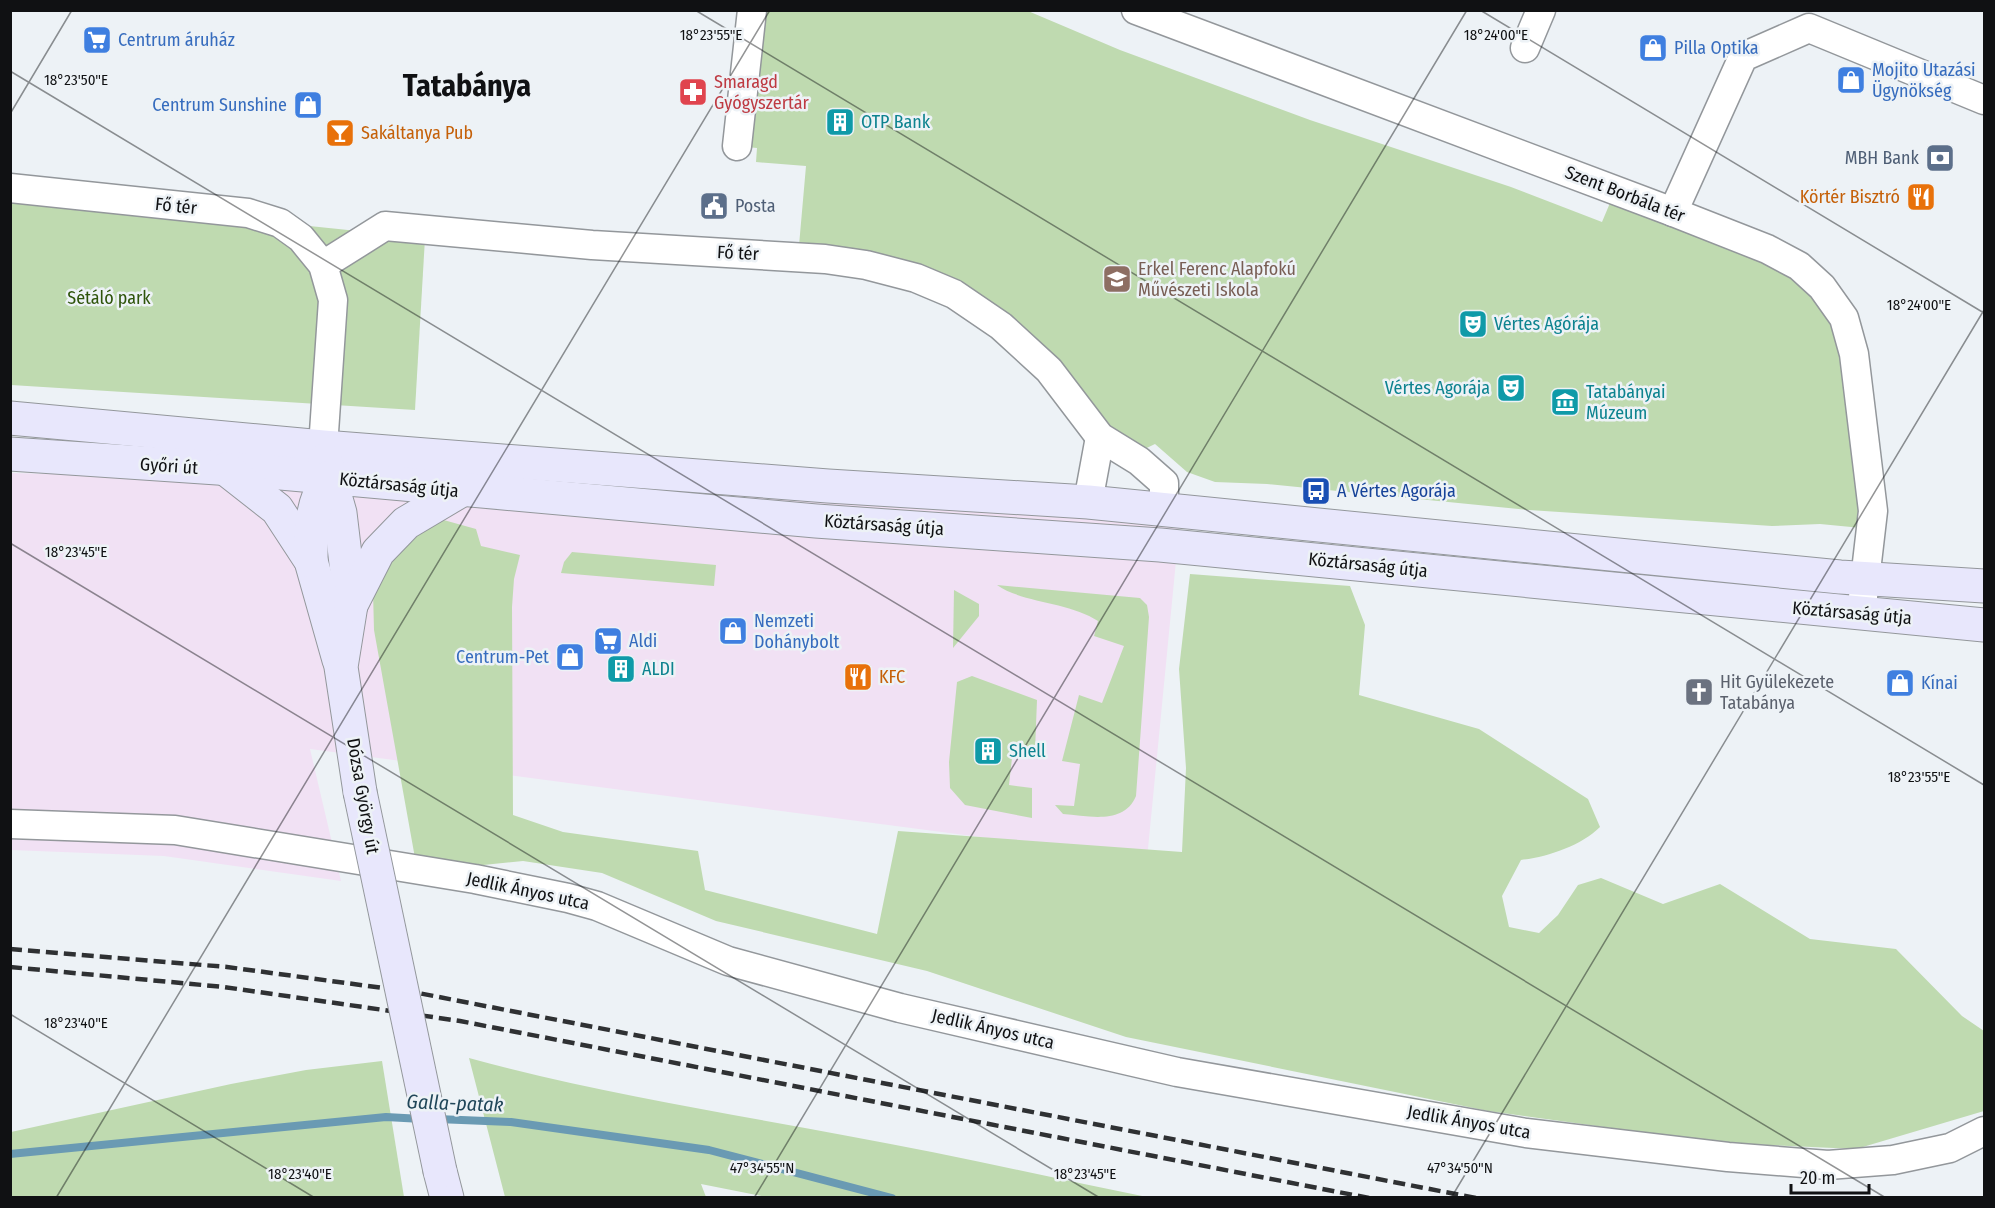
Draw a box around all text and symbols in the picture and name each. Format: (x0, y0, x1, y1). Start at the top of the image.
supermarket icon: Centrum áruház (81, 24, 113, 56)
text: 18°23'55"E (680, 26, 742, 44)
text: 18°24'00"E (1464, 26, 1528, 44)
place label: Centrum áruház (118, 29, 235, 51)
shop icon: Pilla Optika (1637, 32, 1669, 64)
place label: Pilla Optika (1674, 37, 1759, 59)
place label: Mojito Utazási Ügynökség (1872, 59, 1976, 102)
shop icon: Mojito Utazási Ügynökség (1835, 64, 1867, 96)
district label: Tatabánya (403, 68, 531, 104)
text: 18°23'50"E (44, 71, 108, 89)
place label: Smaragd Gyógyszertár (714, 71, 810, 114)
pharmacy icon: Smaragd Gyógyszertár (677, 76, 709, 108)
shop icon: Centrum Sunshine (292, 89, 324, 121)
place label: Centrum Sunshine (152, 94, 287, 116)
building icon: OTP Bank (824, 106, 856, 138)
place label: OTP Bank (861, 111, 931, 133)
bar icon: Sakáltanya Pub (324, 117, 356, 149)
place label: Sakáltanya Pub (361, 122, 473, 144)
bank icon: MBH Bank (1924, 142, 1956, 174)
place label: MBH Bank (1845, 147, 1920, 169)
street label: Szent Borbála tér (1562, 161, 1689, 227)
restaurant icon: Körtér Bisztró (1905, 181, 1937, 213)
place label: Körtér Bisztró (1800, 186, 1900, 208)
public building icon: Posta (698, 190, 730, 222)
street label: Fő tér (154, 193, 199, 219)
place label: Posta (735, 195, 776, 217)
street label: Fő tér (717, 241, 760, 265)
place label: Erkel Ferenc Alapfokú Művészeti Iskola (1138, 258, 1296, 301)
school or university icon: Erkel Ferenc Alapfokú Művészeti Iskola (1101, 263, 1133, 295)
park label: Sétáló park (67, 287, 151, 309)
text: 18°24'00"E (1887, 296, 1951, 314)
theatre icon: Vértes Agórája (1457, 308, 1489, 340)
place label: Vértes Agórája (1494, 313, 1599, 335)
theatre icon: Vértes Agorája (1495, 372, 1527, 404)
place label: Vértes Agorája (1385, 377, 1490, 399)
place label: Tatabányai Múzeum (1586, 381, 1666, 424)
museum icon: Tatabányai Múzeum (1549, 386, 1581, 418)
street label: Győri út (139, 453, 199, 479)
street label: Köztársaság útja (338, 468, 460, 502)
bus stop icon: A Vértes Agorája (1300, 475, 1332, 507)
place label: A Vértes Agorája (1337, 480, 1456, 502)
street label: Köztársaság útja (823, 510, 945, 540)
text: 18°23'45"E (45, 543, 107, 561)
street label: Köztársaság útja (1307, 548, 1429, 582)
street label: Köztársaság útja (1791, 597, 1913, 629)
place label: Nemzeti Dohánybolt (754, 610, 839, 653)
shop icon: Nemzeti Dohánybolt (717, 615, 749, 647)
supermarket icon: Aldi (592, 625, 624, 657)
place label: Aldi (629, 630, 657, 652)
shop icon: Centrum-Pet (554, 641, 586, 673)
place label: Centrum-Pet (456, 646, 549, 668)
building icon: ALDI (605, 653, 637, 685)
place label: ALDI (642, 658, 675, 680)
restaurant icon: KFC (842, 661, 874, 693)
place label: KFC (879, 666, 905, 688)
shop icon: Kínai (1884, 667, 1916, 699)
place label: Hit Gyülekezete Tatabánya (1720, 671, 1834, 714)
place label: Kínai (1921, 672, 1958, 694)
church icon: Hit Gyülekezete Tatabánya (1683, 676, 1715, 708)
building icon: Shell (972, 735, 1004, 767)
street label: Dózsa György út (342, 736, 384, 856)
place label: Shell (1009, 740, 1046, 762)
text: 18°23'55"E (1888, 768, 1950, 786)
street label: Jedlik Ányos utca (465, 866, 592, 915)
street label: Jedlik Ányos utca (930, 1003, 1057, 1054)
text: 18°23'40"E (44, 1014, 108, 1032)
water label: Galla-patak (406, 1089, 504, 1117)
street label: Jedlik Ányos utca (1406, 1099, 1533, 1144)
scale bar (1791, 1157, 1869, 1195)
text: 47°34'55"N (730, 1159, 794, 1177)
text: 47°34'50"N (1427, 1159, 1493, 1177)
text: 18°23'40"E (268, 1165, 332, 1183)
text: 18°23'45"E (1054, 1165, 1116, 1183)
text: 20 m (1800, 1167, 1835, 1189)

